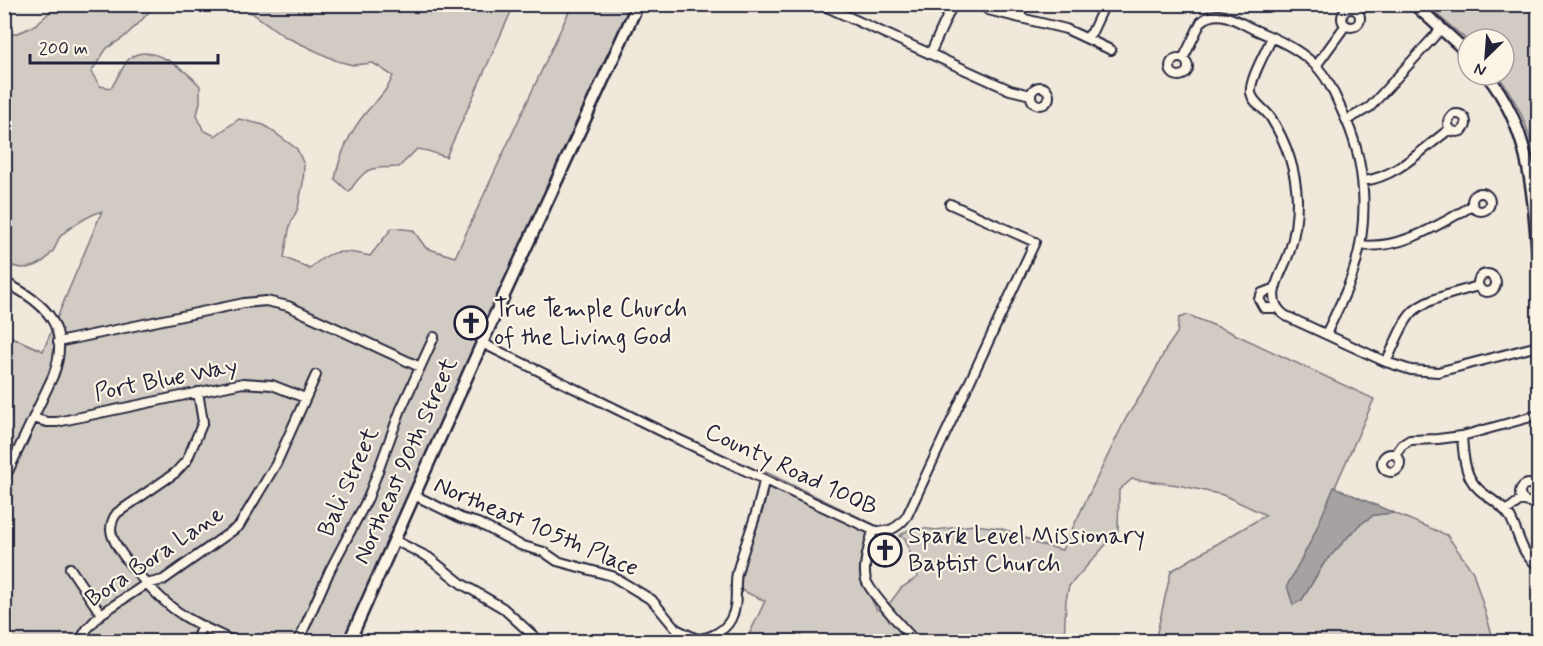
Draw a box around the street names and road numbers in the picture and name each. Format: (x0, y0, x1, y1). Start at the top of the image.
street label: Port Blue Way (92, 351, 240, 409)
street label: Northeast 90th Street (346, 353, 466, 569)
street label: County Road 100B (700, 416, 882, 524)
street label: Bali Street (311, 422, 387, 542)
street label: Northeast 105th Place (429, 470, 643, 584)
street label: Bora Bora Lane (80, 499, 230, 615)

